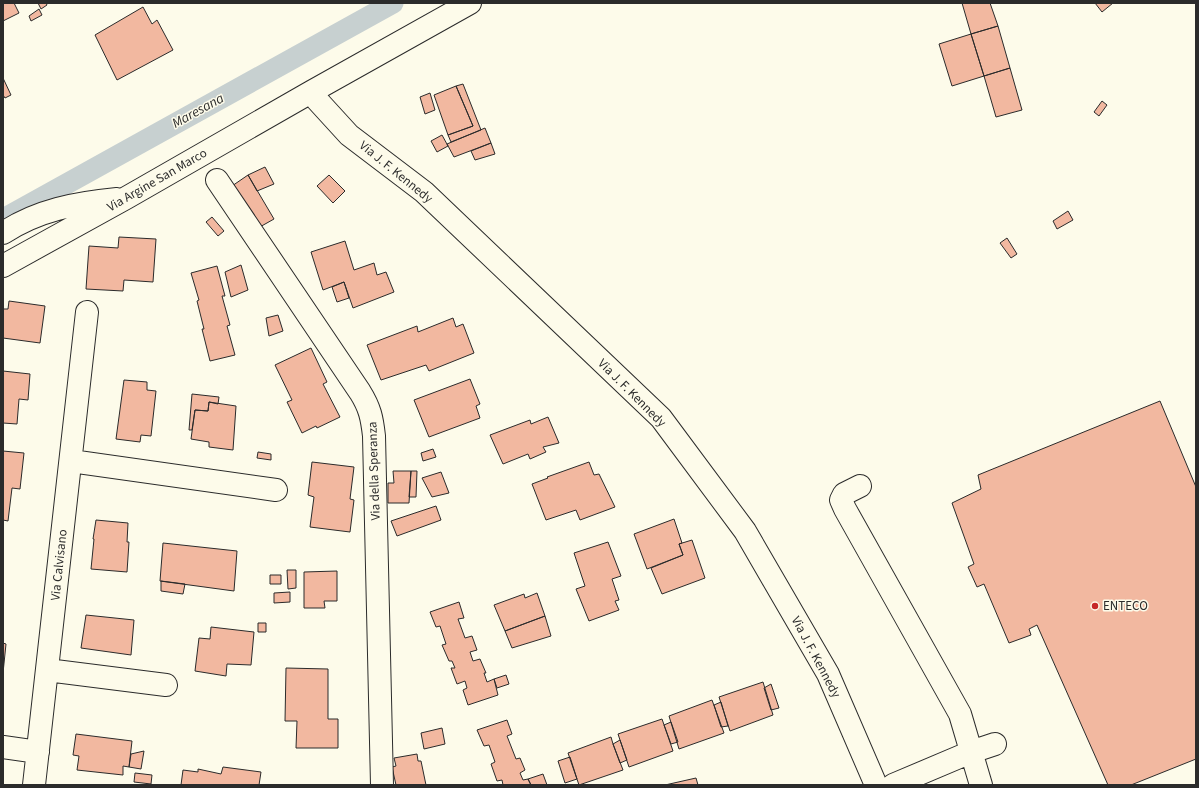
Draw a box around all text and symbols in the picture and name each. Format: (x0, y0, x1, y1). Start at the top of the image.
water label: Maresana (168, 88, 228, 133)
street label: Via J. F. Kennedy (355, 137, 437, 207)
street label: Via Argine San Marco (104, 144, 210, 216)
street label: Via J. F. Kennedy (594, 355, 670, 431)
street label: Via della Speranza (363, 421, 385, 521)
street label: Via Calvisano (46, 528, 72, 602)
place label: ENTECO (1103, 597, 1148, 615)
marker: ENTECO (1090, 601, 1100, 611)
street label: Via J. F. Kennedy (787, 613, 845, 701)

